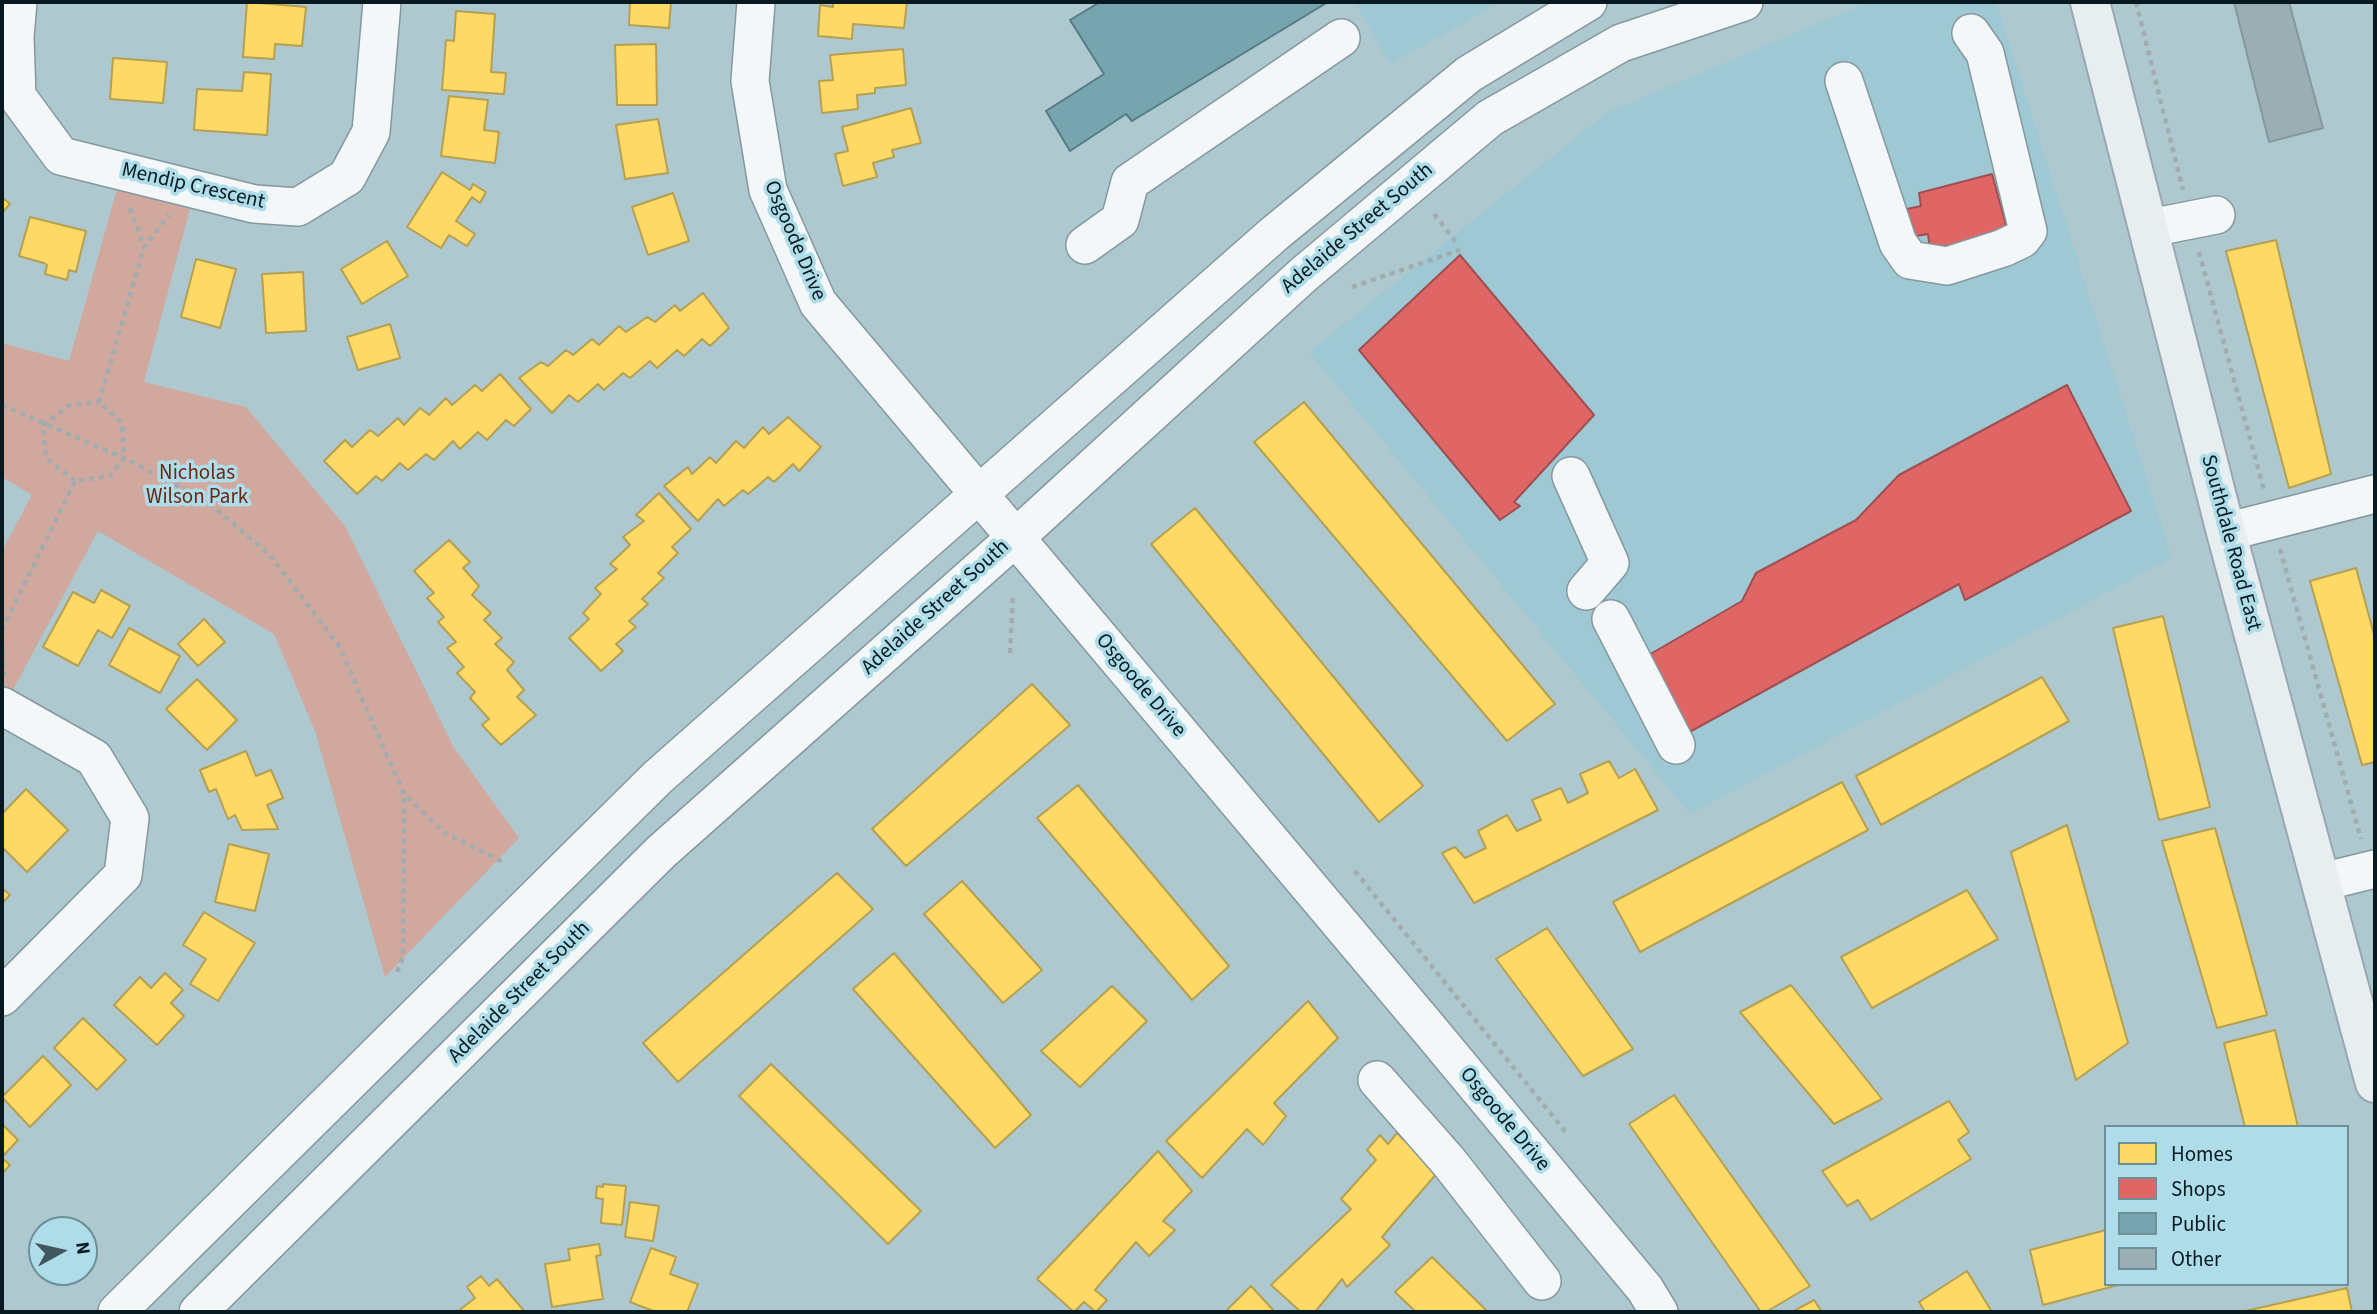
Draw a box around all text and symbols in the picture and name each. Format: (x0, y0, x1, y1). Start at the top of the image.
street label: Mendip Crescent (119, 158, 267, 216)
street label: Adelaide Street South (1277, 158, 1439, 300)
street label: Osgoode Drive (757, 177, 831, 305)
street label: Southdale Road East (2194, 452, 2266, 634)
park label: Nicholas Wilson Park (146, 461, 248, 511)
street label: Adelaide Street South (857, 535, 1015, 681)
street label: Osgoode Drive (1089, 629, 1191, 743)
street label: Adelaide Street South (444, 917, 596, 1069)
street label: Osgoode Drive (1453, 1063, 1555, 1177)
legend (2104, 1125, 2349, 1286)
text: Homes (2171, 1139, 2233, 1169)
text: Shops (2171, 1174, 2225, 1204)
text: Public (2171, 1209, 2226, 1239)
north arrow (28, 1216, 98, 1286)
text: N (68, 1240, 97, 1256)
text: Other (2171, 1244, 2221, 1274)

